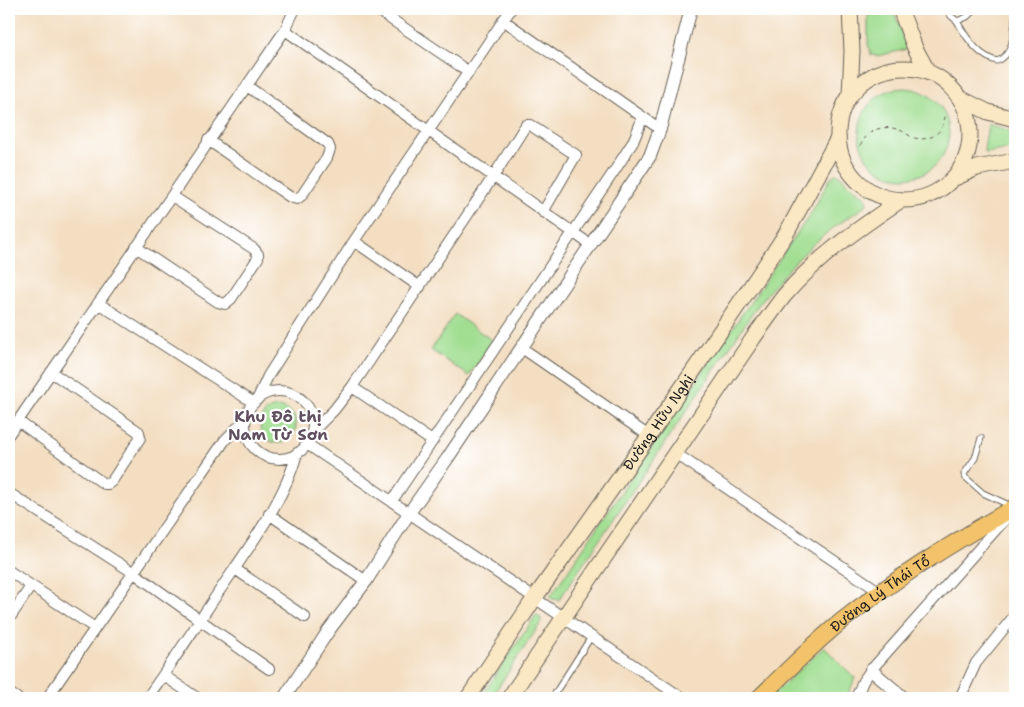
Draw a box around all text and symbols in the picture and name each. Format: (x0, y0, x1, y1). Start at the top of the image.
street label: Đường Hữu Nghị (619, 371, 697, 474)
district label: Khu Đô thị Nam Từ Sơn (228, 406, 328, 445)
street label: Đường Lý Thái Tổ (826, 551, 934, 636)

